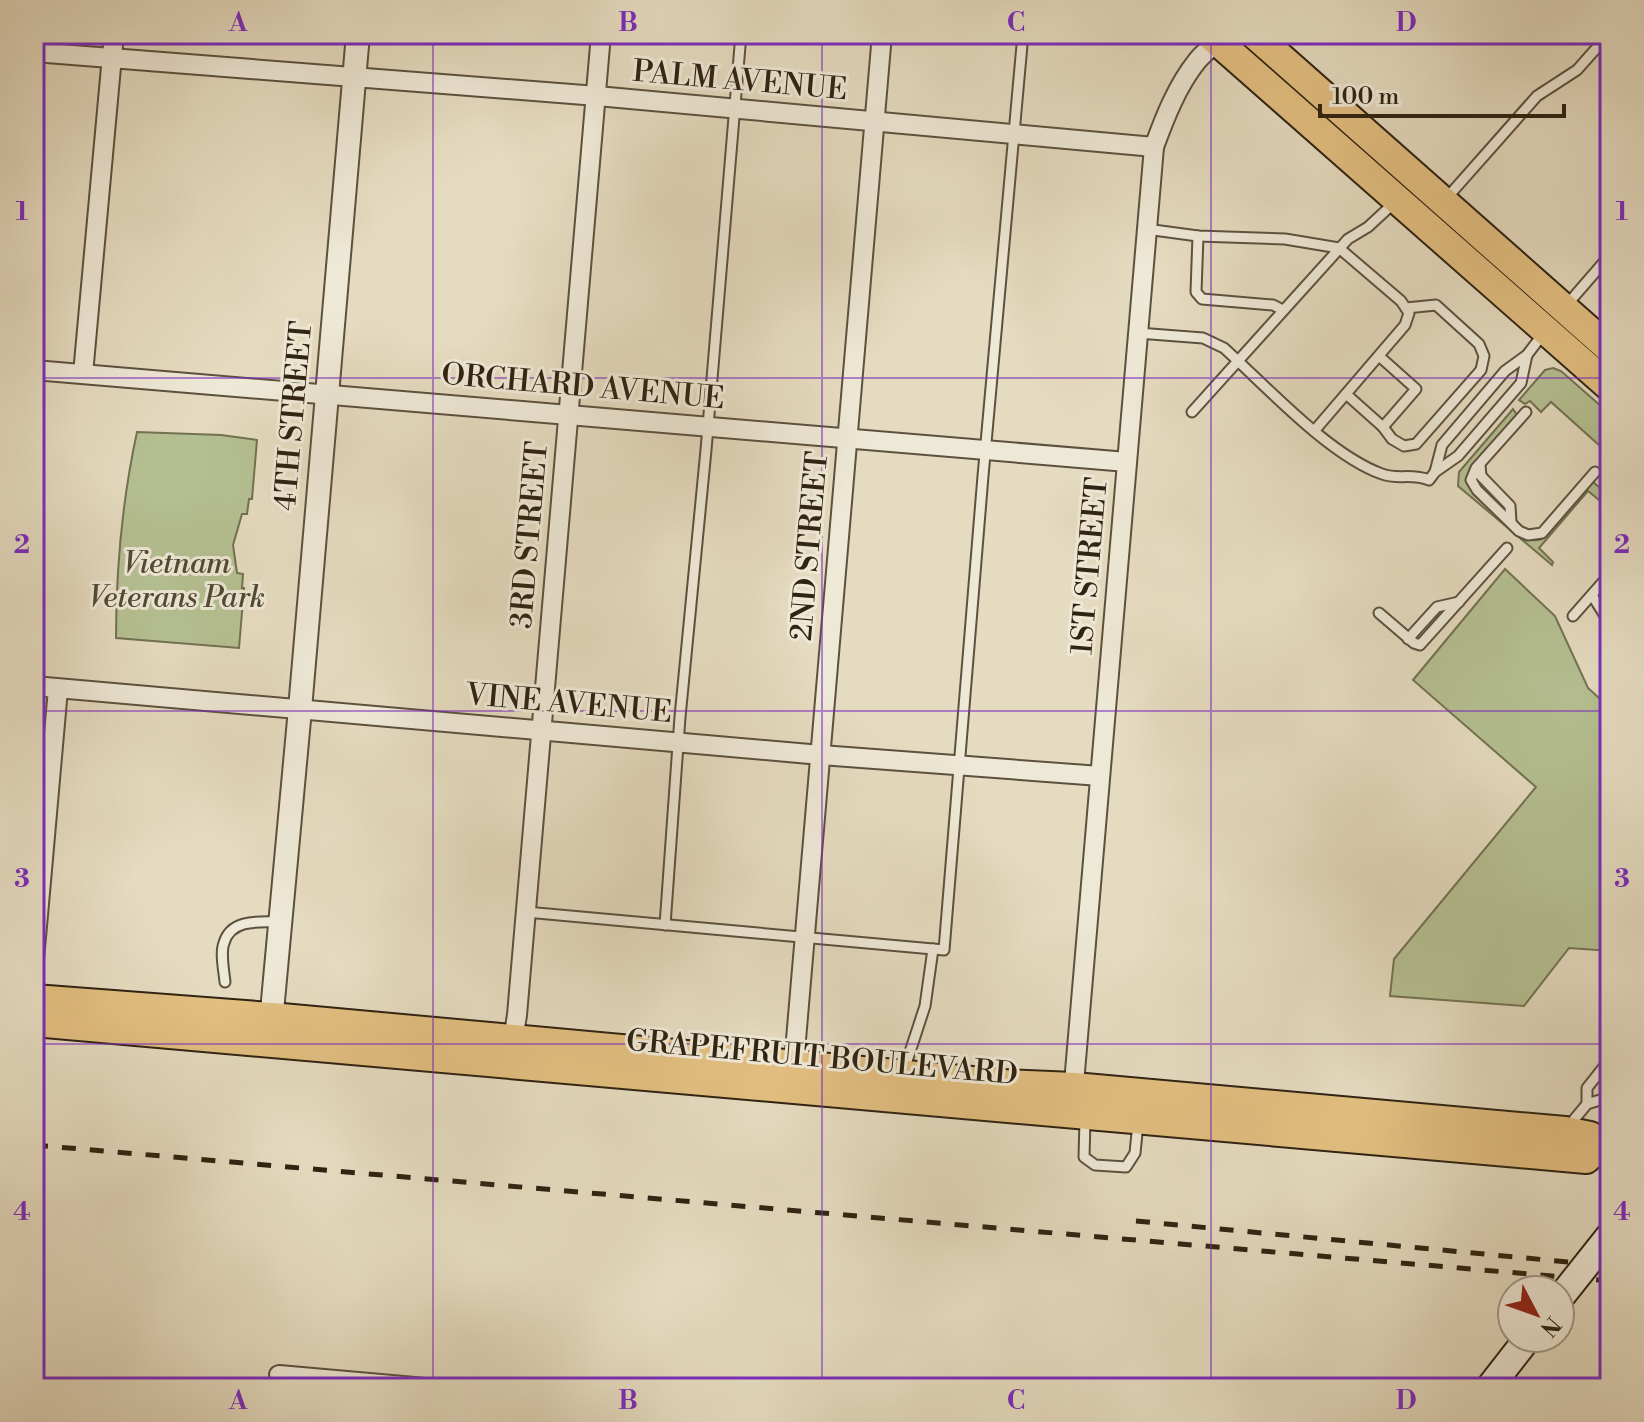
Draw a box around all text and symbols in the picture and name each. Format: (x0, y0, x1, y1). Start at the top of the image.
text: A (228, 7, 248, 39)
text: B (618, 7, 638, 39)
text: C (1007, 7, 1025, 39)
text: D (1396, 7, 1416, 39)
street label: PALM AVENUE (631, 53, 849, 109)
scale bar (1320, 68, 1564, 118)
text: 100 m (1332, 82, 1399, 112)
text: 1 (16, 196, 29, 228)
text: 1 (1616, 196, 1629, 228)
street label: 4TH STREET (267, 320, 321, 512)
street label: ORCHARD AVENUE (440, 356, 726, 418)
street label: 3RD STREET (503, 440, 557, 630)
street label: 2ND STREET (783, 450, 837, 642)
street label: 1ST STREET (1063, 476, 1117, 656)
text: 2 (14, 529, 30, 561)
text: 2 (1614, 529, 1630, 561)
park label: Vietnam Veterans Park (89, 545, 265, 617)
street label: VINE AVENUE (463, 676, 674, 732)
text: 3 (14, 863, 30, 895)
text: 3 (1614, 863, 1630, 895)
street label: GRAPEFRUIT BOULEVARD (625, 1022, 1019, 1094)
text: 4 (13, 1196, 31, 1228)
text: 4 (1613, 1196, 1631, 1228)
north arrow (1496, 1274, 1576, 1354)
text: N (1534, 1311, 1566, 1342)
text: A (228, 1385, 248, 1417)
text: B (618, 1385, 638, 1417)
text: C (1007, 1385, 1025, 1417)
text: D (1396, 1385, 1416, 1417)

